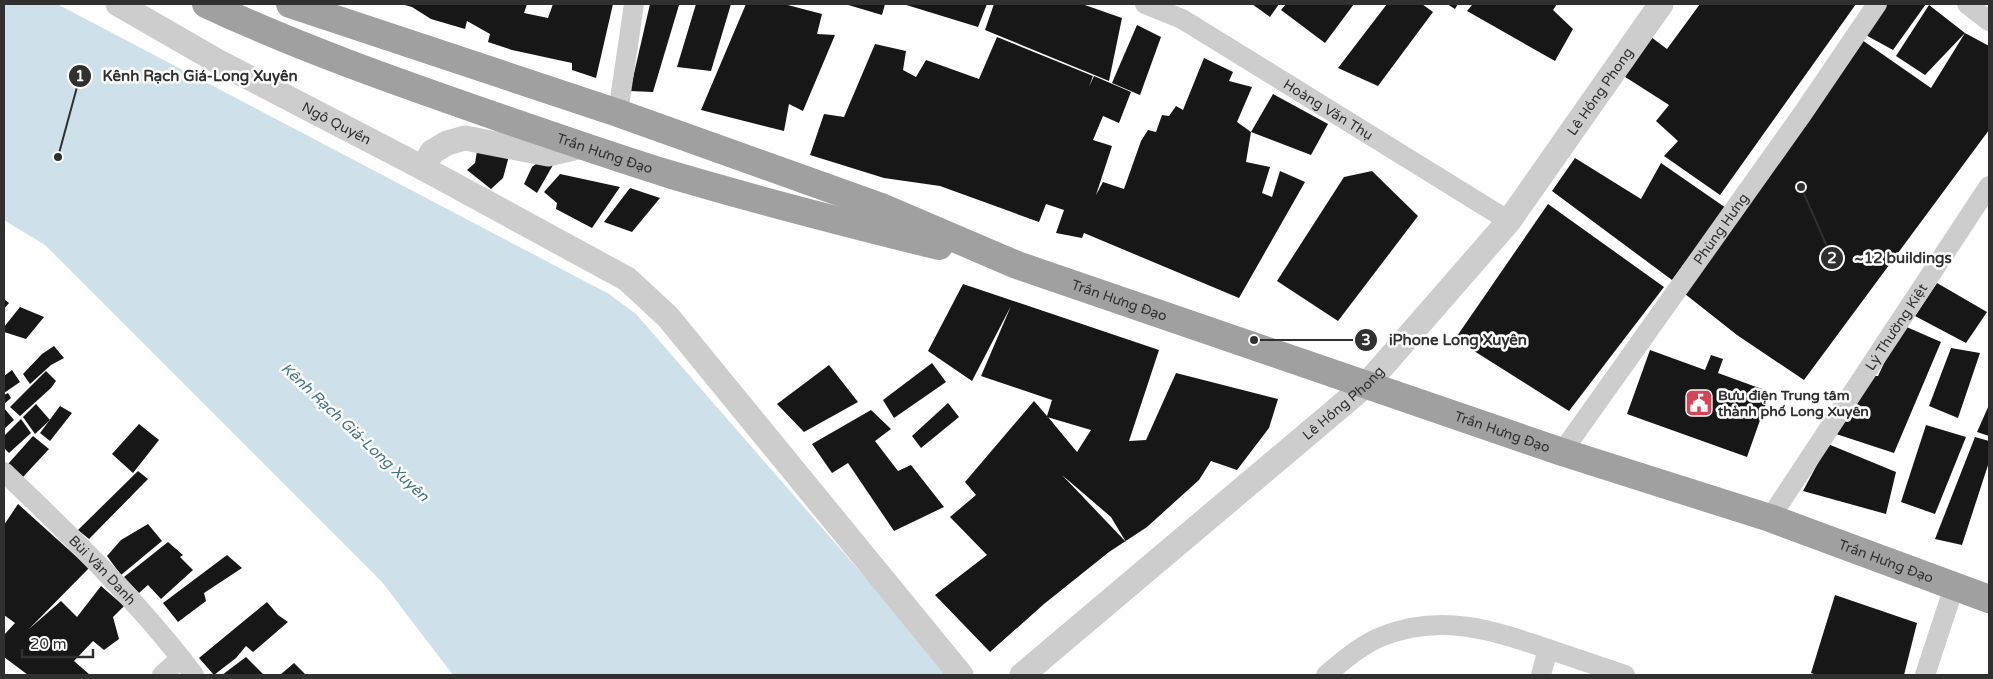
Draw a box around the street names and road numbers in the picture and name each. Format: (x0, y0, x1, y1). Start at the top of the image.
street label: Lê Hồng Phong (1563, 44, 1637, 138)
street label: Hoàng Văn Thụ (1280, 75, 1376, 144)
street label: Ngô Quyền (299, 98, 374, 148)
street label: Trần Hưng Đạo (555, 129, 655, 177)
street label: Phùng Hưng (1690, 190, 1752, 268)
street label: Trần Hưng Đạo (1069, 276, 1169, 324)
street label: Lý Thường Kiệt (1861, 280, 1931, 374)
street label: Lê Hồng Phong (1299, 362, 1387, 443)
street label: Trần Hưng Đạo (1452, 407, 1553, 456)
street label: Bùi Văn Danh (66, 532, 140, 608)
street label: Trần Hưng Đạo (1836, 536, 1936, 586)

